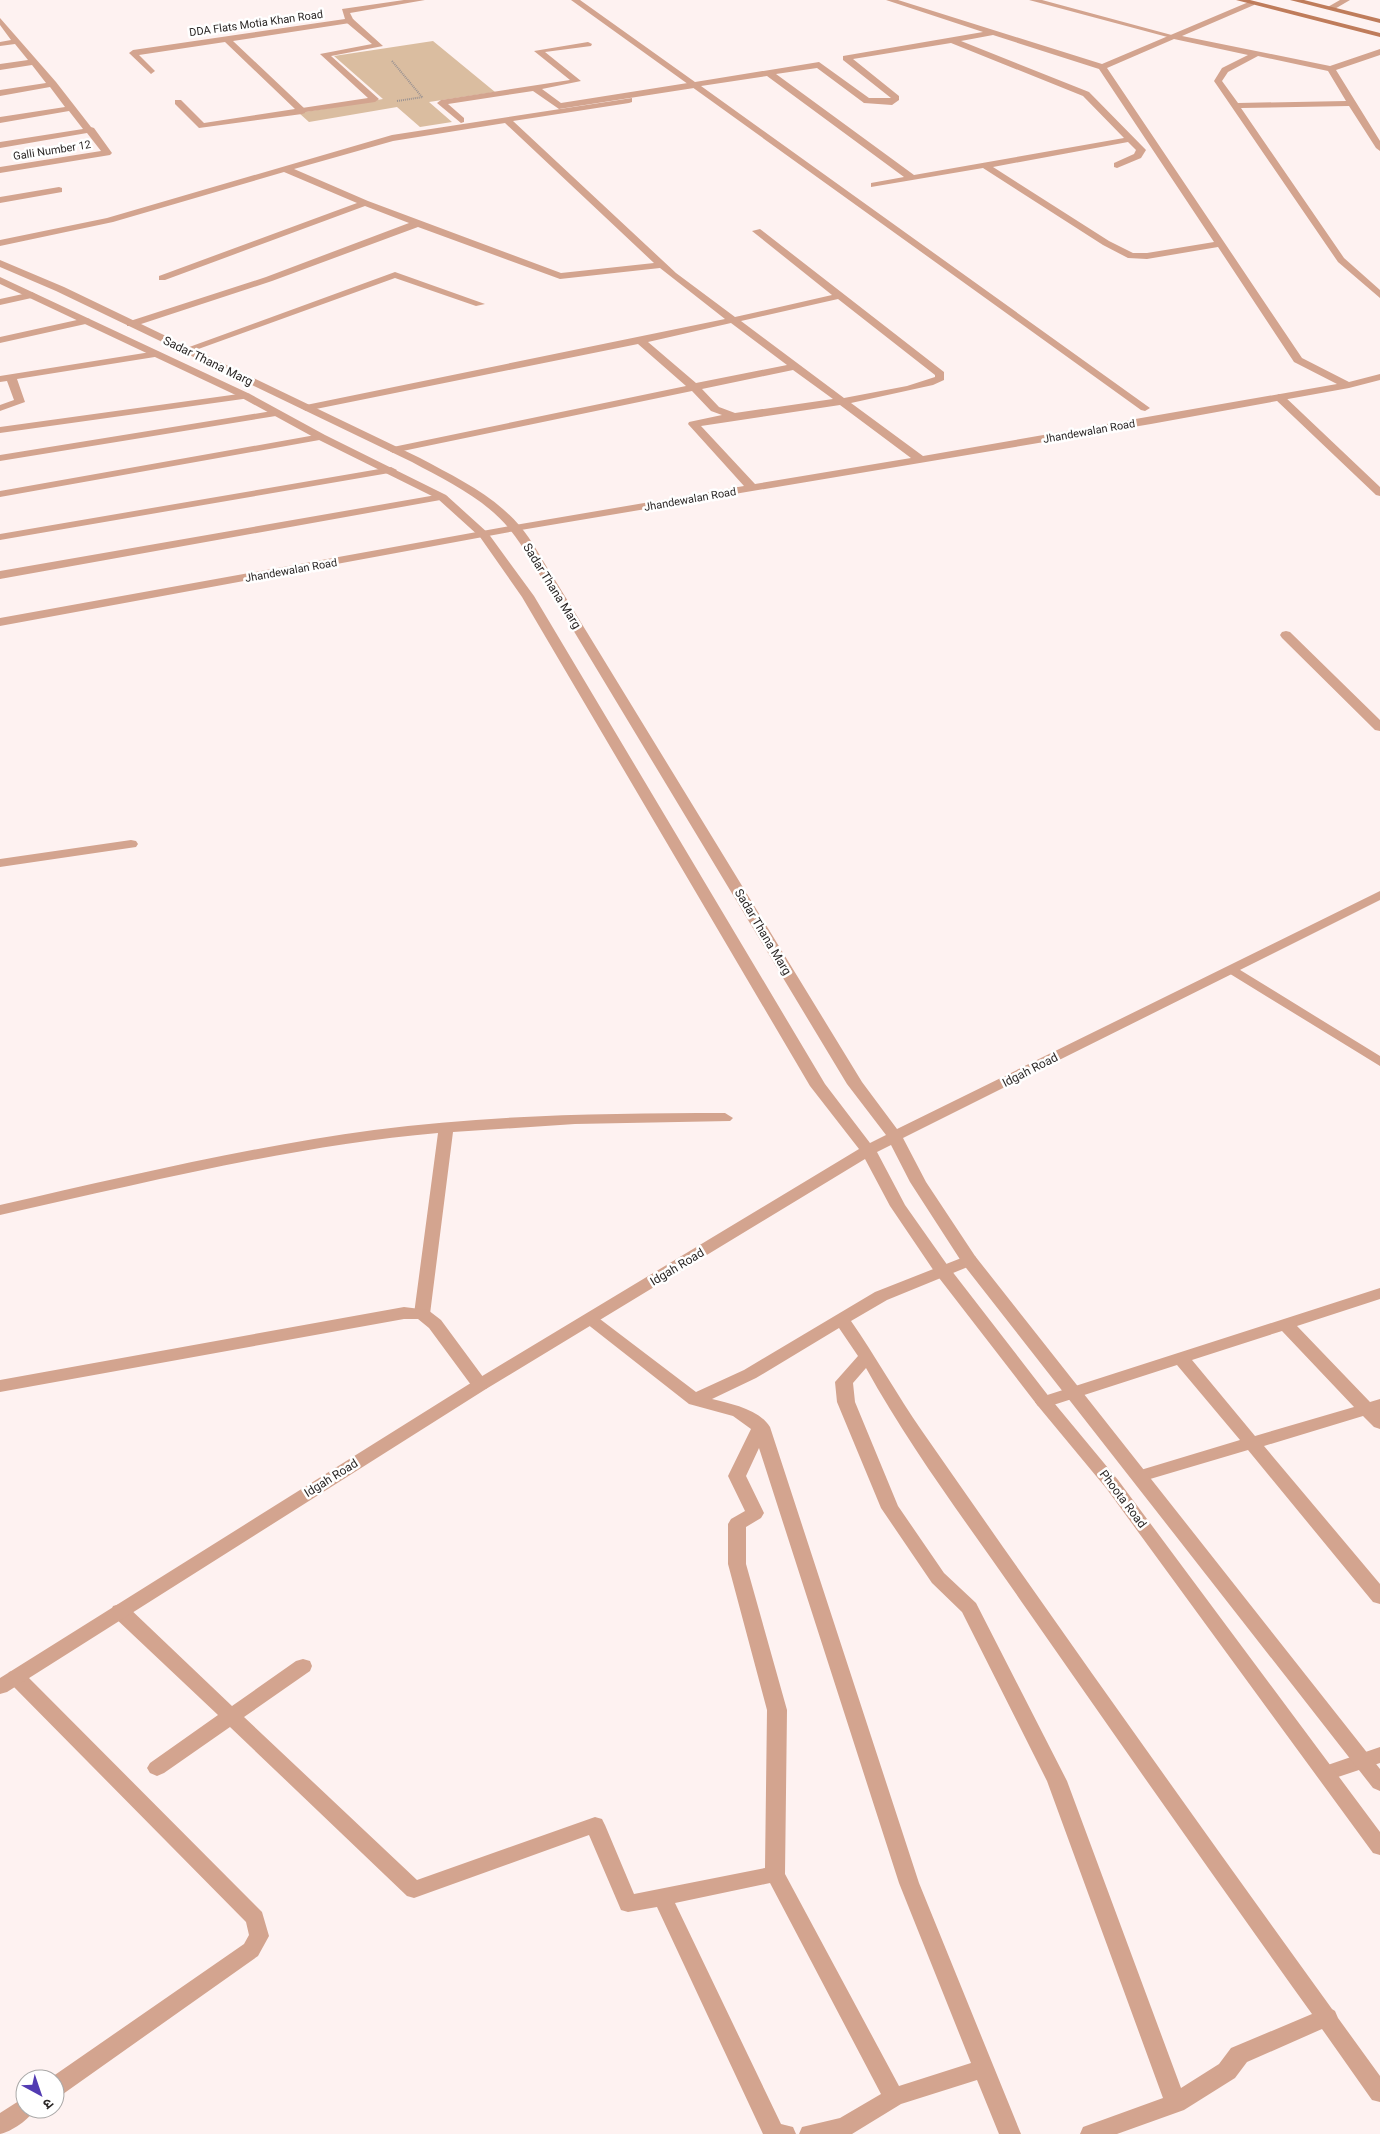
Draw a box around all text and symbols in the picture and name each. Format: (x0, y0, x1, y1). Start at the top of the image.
street label: DDA Flats Motia Khan Road (188, 8, 324, 39)
street label: Galli Number 12 (12, 138, 92, 163)
street label: Sadar Thana Marg (161, 333, 255, 389)
street label: Jhandewalan Road (1042, 417, 1136, 446)
street label: Jhandewalan Road (643, 485, 737, 514)
street label: Sadar Thana Marg (520, 541, 584, 631)
street label: Jhandewalan Road (244, 556, 338, 585)
street label: Sadar Thana Marg (732, 886, 794, 978)
street label: Idgah Road (1000, 1050, 1060, 1090)
street label: Idgah Road (647, 1245, 707, 1289)
street label: Idgah Road (302, 1456, 360, 1500)
street label: Phoota Road (1097, 1467, 1149, 1531)
north arrow (15, 2069, 65, 2119)
text: उ (39, 2095, 57, 2113)

